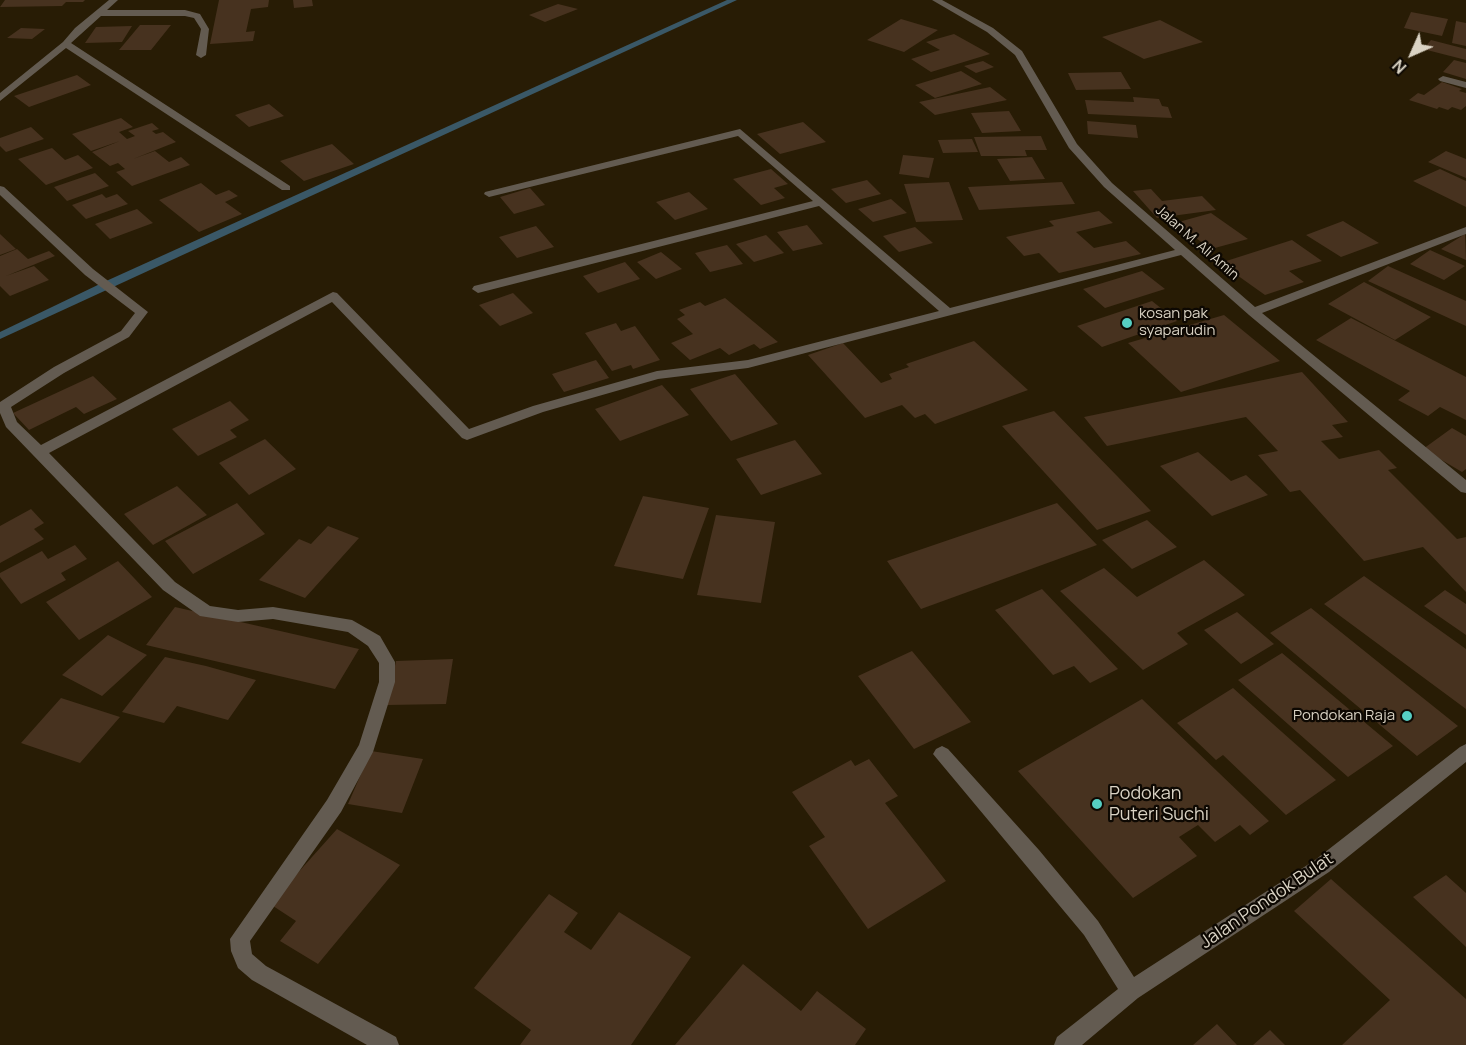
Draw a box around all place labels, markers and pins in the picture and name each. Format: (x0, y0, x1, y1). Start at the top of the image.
place label: kosan pak syaparudin (1139, 305, 1215, 340)
marker: kosan pak syaparudin (1120, 316, 1134, 330)
place label: Pondokan Raja (1293, 707, 1395, 725)
marker: Pondokan Raja (1400, 709, 1414, 723)
place label: Podokan Puteri Suchi (1109, 783, 1209, 826)
marker: Podokan Puteri Suchi (1090, 797, 1104, 811)

